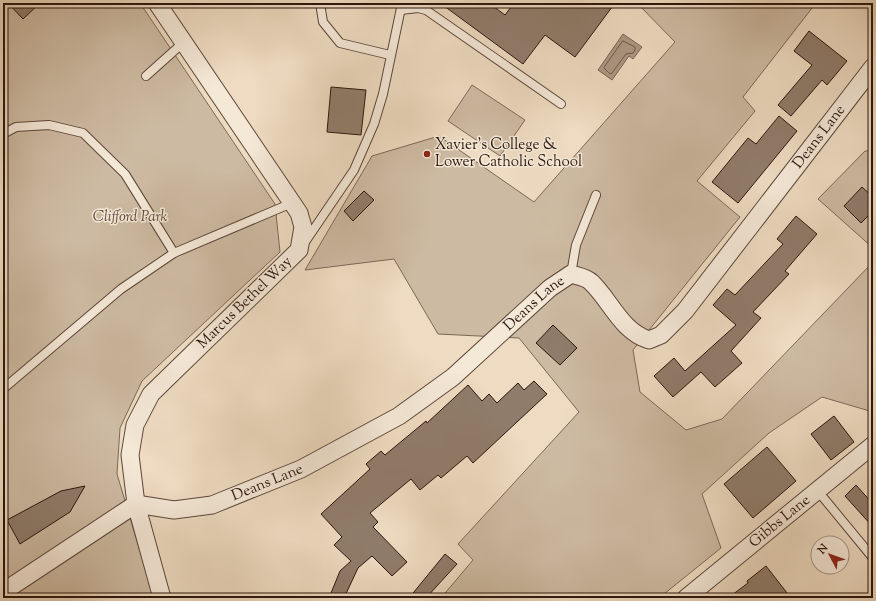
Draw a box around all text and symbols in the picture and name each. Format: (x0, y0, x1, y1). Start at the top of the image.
street label: Deans Lane (788, 101, 851, 173)
place label: Xavier's College & Lower Catholic School (435, 135, 582, 173)
marker: Xavier's College & Lower Catholic School (422, 149, 432, 159)
park label: Clifford Park (93, 207, 168, 228)
street label: Marcus Bethel Way (193, 252, 298, 354)
street label: Deans Lane (499, 271, 569, 336)
street label: Deans Lane (228, 459, 306, 506)
street label: Gibbs Lane (745, 490, 815, 553)
north arrow (810, 535, 850, 575)
text: N (814, 540, 832, 558)

